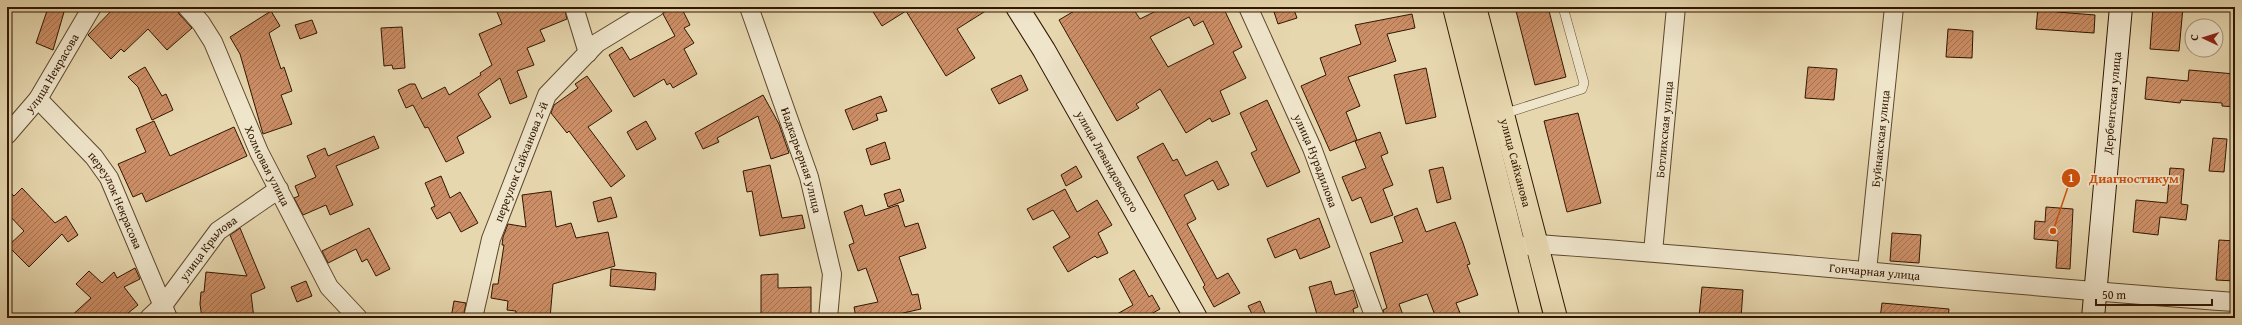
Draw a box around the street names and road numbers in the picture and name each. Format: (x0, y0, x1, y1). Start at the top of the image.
street label: улица Некрасова (20, 30, 83, 117)
street label: Дербентская улица (2099, 51, 2125, 156)
street label: Ботлихская улица (1651, 80, 1677, 179)
street label: Буйнакская улица (1867, 89, 1893, 188)
street label: переулок Сайханова 2-й (489, 99, 552, 224)
street label: Надкарьерная улица (777, 105, 826, 215)
street label: улица Левандовского (1072, 106, 1143, 215)
street label: улица Нурадилова (1289, 110, 1342, 210)
street label: улица Сайханова (1496, 116, 1536, 209)
street label: Холмовая улица (241, 123, 295, 209)
street label: переулок Некрасова (85, 147, 147, 252)
street label: улица Крылова (174, 211, 240, 285)
street label: Гончарная улица (1828, 259, 1921, 284)

